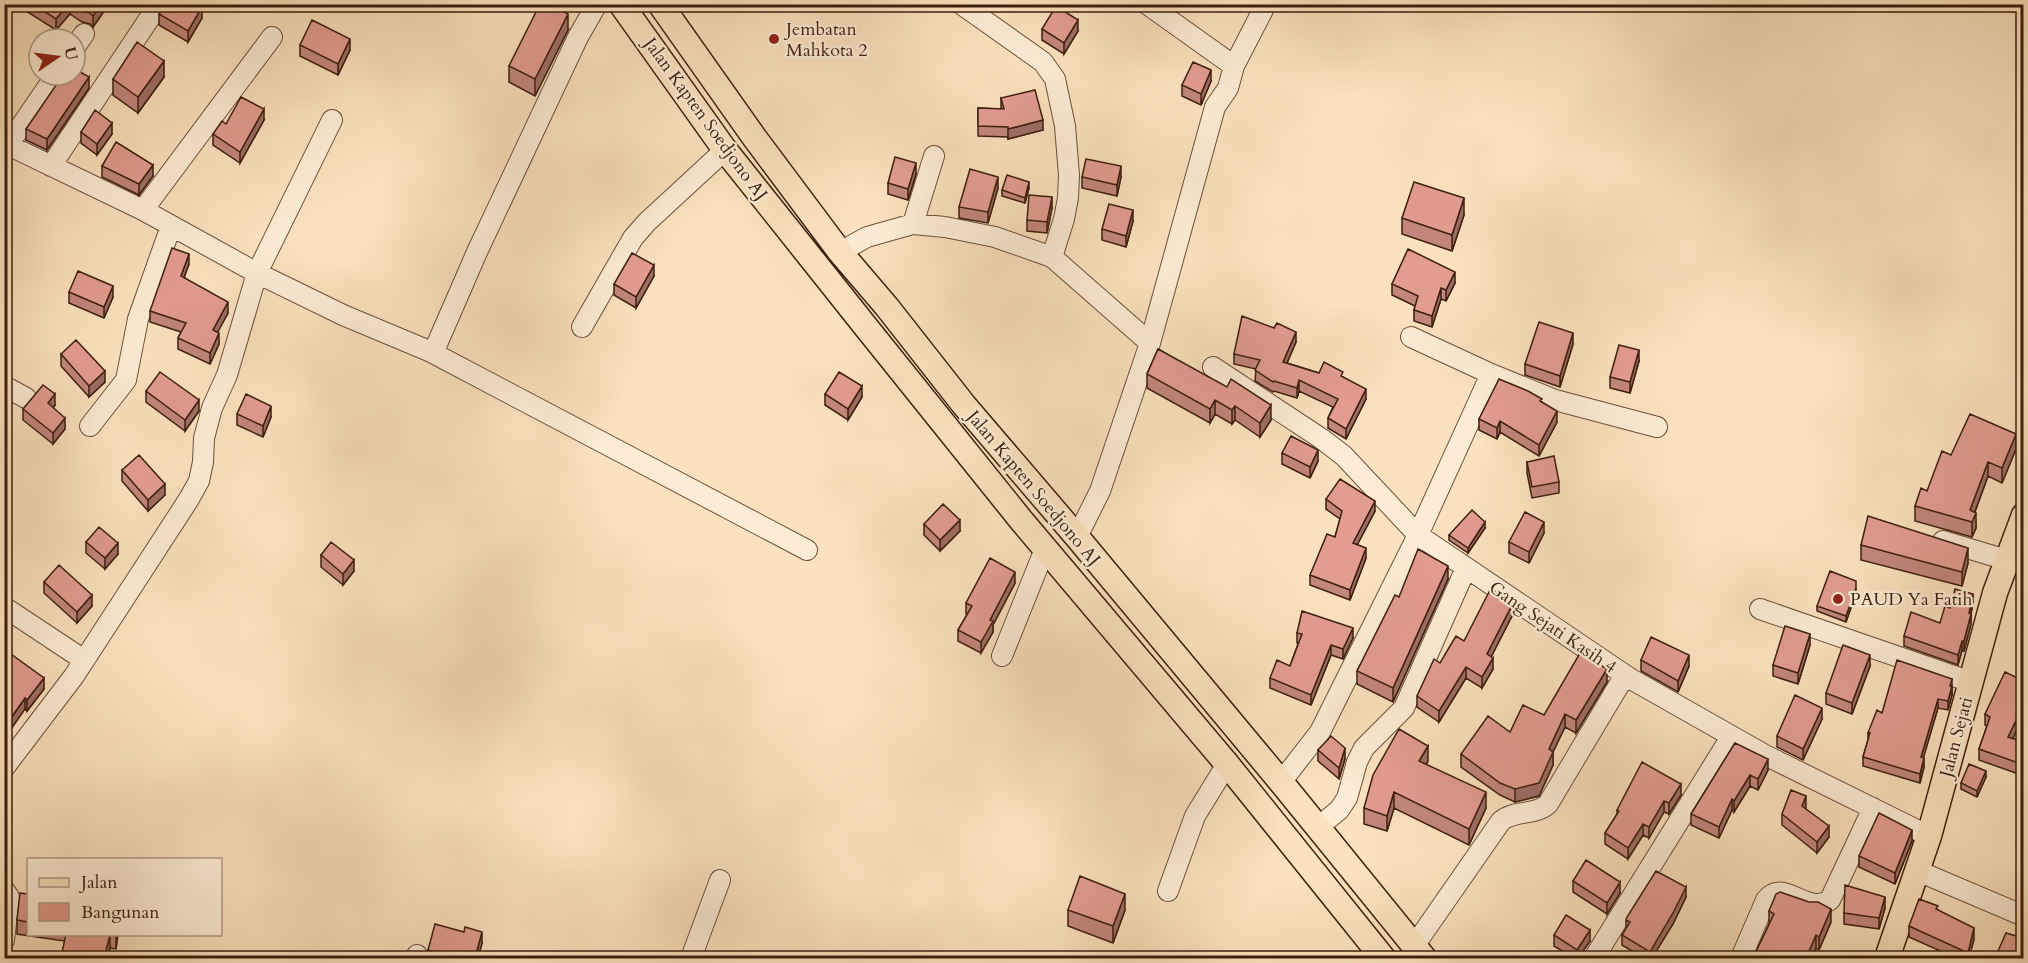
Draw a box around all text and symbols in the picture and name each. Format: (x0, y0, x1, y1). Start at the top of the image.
place label: Jembatan Mahkota 2 (783, 17, 868, 63)
north arrow (27, 27, 87, 87)
street label: Jalan Kapten Soedjono AJ (636, 30, 773, 206)
marker: Jembatan Mahkota 2 (767, 32, 781, 46)
text: U (58, 45, 83, 63)
street label: Jalan Kapten Soedjono AJ (959, 403, 1106, 571)
street label: Gang Sejati Kasih 4 (1484, 575, 1621, 679)
place label: PAUD Ya Fatih (1850, 587, 1972, 612)
marker: PAUD Ya Fatih (1831, 592, 1845, 606)
street label: Jalan Sejati (1933, 694, 1979, 783)
legend (27, 858, 222, 936)
text: Jalan (78, 870, 118, 895)
text: Bangunan (81, 900, 160, 925)

